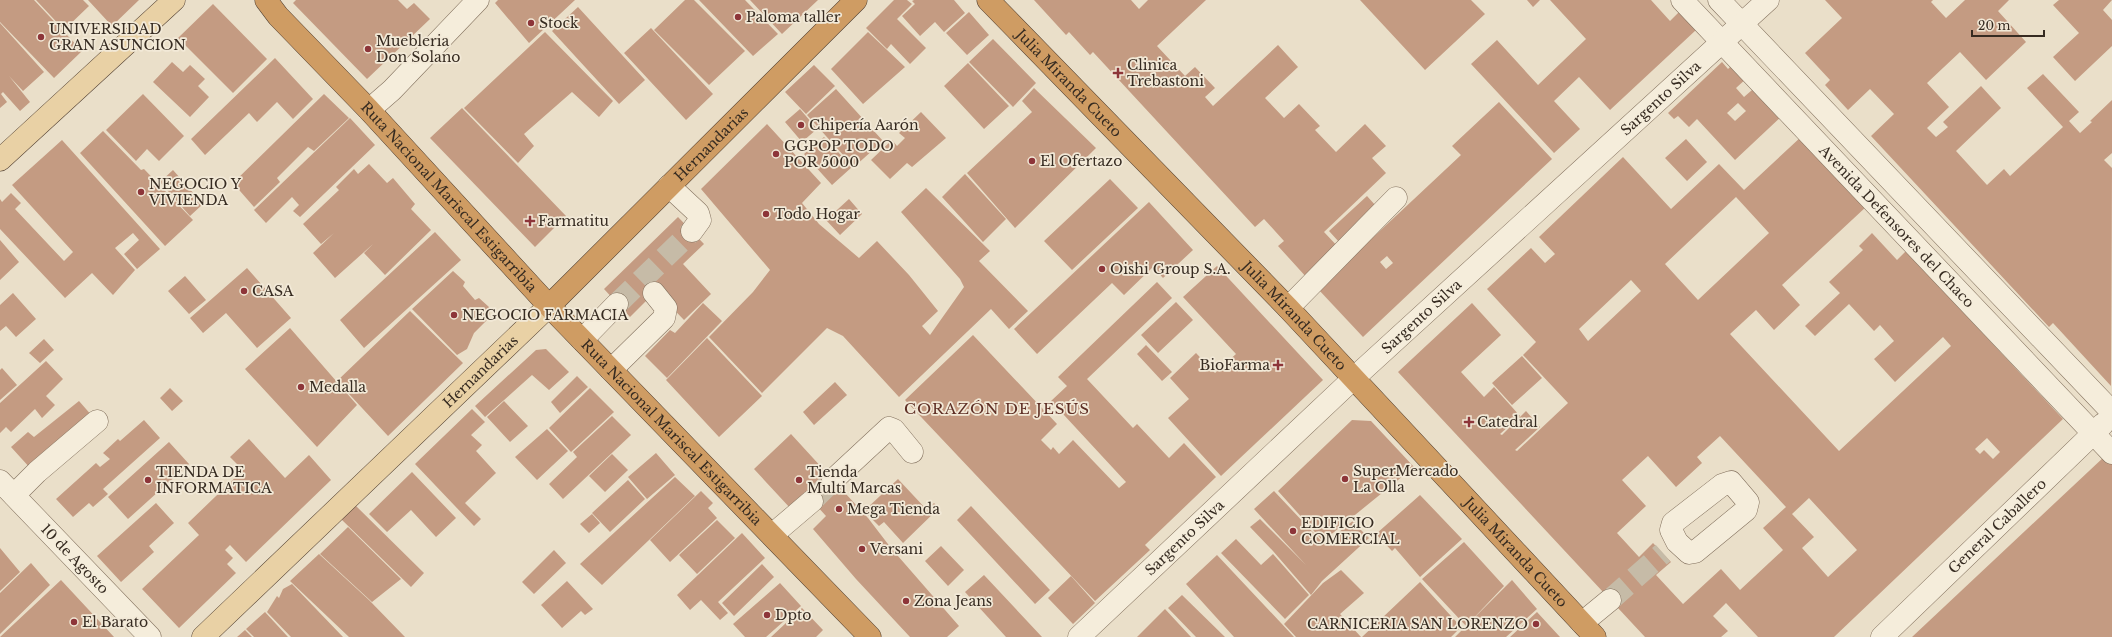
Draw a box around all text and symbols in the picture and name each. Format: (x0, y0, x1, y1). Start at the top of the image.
place label: Paloma taller (746, 8, 841, 26)
marker: Paloma taller (733, 12, 743, 22)
scale bar (1972, 12, 2044, 38)
place label: Stock (539, 14, 579, 32)
marker: Stock (526, 18, 536, 28)
text: 20 m (1978, 18, 2010, 33)
place label: UNIVERSIDAD GRAN ASUNCION (49, 20, 186, 54)
street label: Julia Miranda Cueto (1011, 24, 1126, 141)
marker: UNIVERSIDAD GRAN ASUNCION (36, 32, 46, 42)
place label: Muebleria Don Solano (376, 32, 461, 66)
marker: Muebleria Don Solano (363, 44, 373, 54)
place label: Clinica Trebastoni (1127, 56, 1204, 90)
street label: Sargento Silva (1617, 57, 1705, 139)
marker: Clinica Trebastoni (1112, 67, 1124, 79)
street label: Ruta Nacional Mariscal Estigarribia (357, 98, 541, 296)
street label: Hernandarias (670, 104, 752, 185)
place label: Chipería Aarón (809, 116, 919, 134)
marker: Chipería Aarón (796, 120, 806, 130)
place label: GGPOP TODO POR 5000 (784, 137, 894, 171)
street label: Avenida Defensores del Chaco (1815, 141, 1978, 311)
marker: GGPOP TODO POR 5000 (771, 149, 781, 159)
place label: El Ofertazo (1040, 152, 1122, 170)
marker: El Ofertazo (1027, 156, 1037, 166)
place label: NEGOCIO Y VIVIENDA (148, 175, 242, 209)
marker: NEGOCIO Y VIVIENDA (136, 187, 146, 197)
place label: Todo Hogar (774, 205, 860, 223)
marker: Todo Hogar (761, 209, 771, 219)
place label: Farmatitu (538, 212, 609, 230)
marker: Farmatitu (525, 216, 535, 226)
street label: Julia Miranda Cueto (1237, 256, 1351, 374)
place label: Oishi Group S.A. (1110, 260, 1231, 278)
marker: Oishi Group S.A. (1097, 264, 1107, 274)
street label: Sargento Silva (1377, 275, 1465, 358)
place label: CASA (252, 282, 294, 300)
marker: CASA (239, 286, 249, 296)
place label: NEGOCIO FARMACIA (462, 306, 628, 324)
marker: NEGOCIO FARMACIA (449, 310, 459, 320)
street label: Hernandarias (439, 331, 522, 412)
street label: Ruta Nacional Mariscal Estigarribia (577, 336, 766, 529)
place label: BioFarma (1200, 356, 1270, 374)
marker: BioFarma (1273, 360, 1283, 370)
place label: Medalla (309, 378, 366, 396)
marker: Medalla (296, 382, 306, 392)
district label: CORAZÓN DE JESÚS (904, 399, 1090, 418)
place label: Catedral (1477, 413, 1538, 431)
marker: Catedral (1464, 417, 1474, 427)
place label: SuperMercado La Olla (1353, 462, 1459, 496)
place label: TIENDA DE INFORMATICA (156, 463, 272, 497)
place label: Tienda Multi Marcas (807, 463, 901, 497)
marker: SuperMercado La Olla (1340, 474, 1350, 484)
street label: General Caballero (1944, 474, 2050, 577)
marker: TIENDA DE INFORMATICA (143, 475, 153, 485)
marker: Tienda Multi Marcas (794, 475, 804, 485)
street label: Julia Miranda Cueto (1459, 492, 1572, 611)
street label: Sargento Silva (1141, 496, 1228, 579)
place label: Mega Tienda (847, 500, 940, 518)
marker: Mega Tienda (834, 504, 844, 514)
place label: EDIFICIO COMERCIAL (1301, 514, 1400, 548)
street label: 10 de Agosto (37, 520, 113, 598)
marker: EDIFICIO COMERCIAL (1288, 526, 1298, 536)
place label: Versani (869, 540, 923, 558)
marker: Versani (857, 544, 867, 554)
place label: Zona Jeans (914, 592, 992, 610)
marker: Zona Jeans (901, 596, 911, 606)
place label: Dpto (775, 606, 811, 624)
marker: Dpto (762, 610, 772, 620)
place label: El Barato (82, 613, 148, 631)
place label: CARNICERIA SAN LORENZO (1307, 615, 1528, 633)
marker: El Barato (69, 617, 79, 627)
marker: CARNICERIA SAN LORENZO (1531, 619, 1541, 629)

